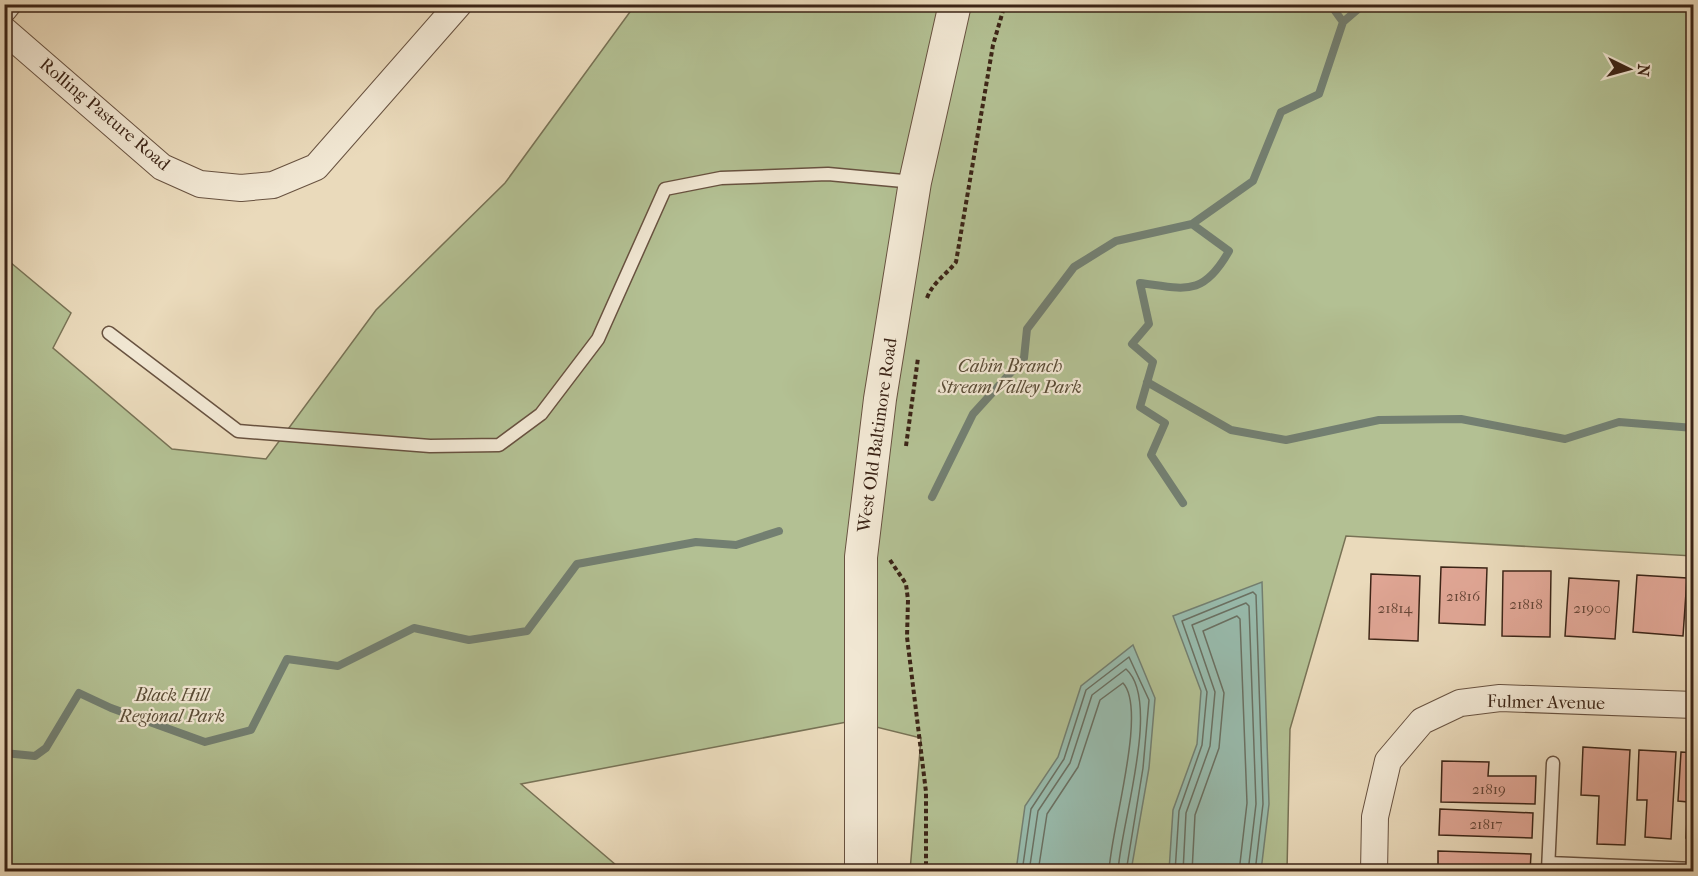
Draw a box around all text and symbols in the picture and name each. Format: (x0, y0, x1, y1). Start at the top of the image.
north arrow (1599, 39, 1659, 99)
street label: Rolling Pasture Road (35, 54, 174, 175)
text: N (1633, 63, 1653, 78)
street label: West Old Baltimore Road (853, 336, 902, 535)
park label: Cabin Branch Stream Valley Park (937, 356, 1082, 398)
house number: 21816 (1446, 587, 1481, 605)
house number: 21818 (1509, 595, 1543, 613)
house number: 21814 (1378, 599, 1414, 617)
house number: 21900 (1573, 599, 1611, 617)
park label: Black Hill Regional Park (118, 685, 225, 727)
street label: Fulmer Avenue (1487, 691, 1605, 714)
house number: 21819 (1472, 780, 1506, 798)
house number: 21817 (1469, 815, 1503, 833)

